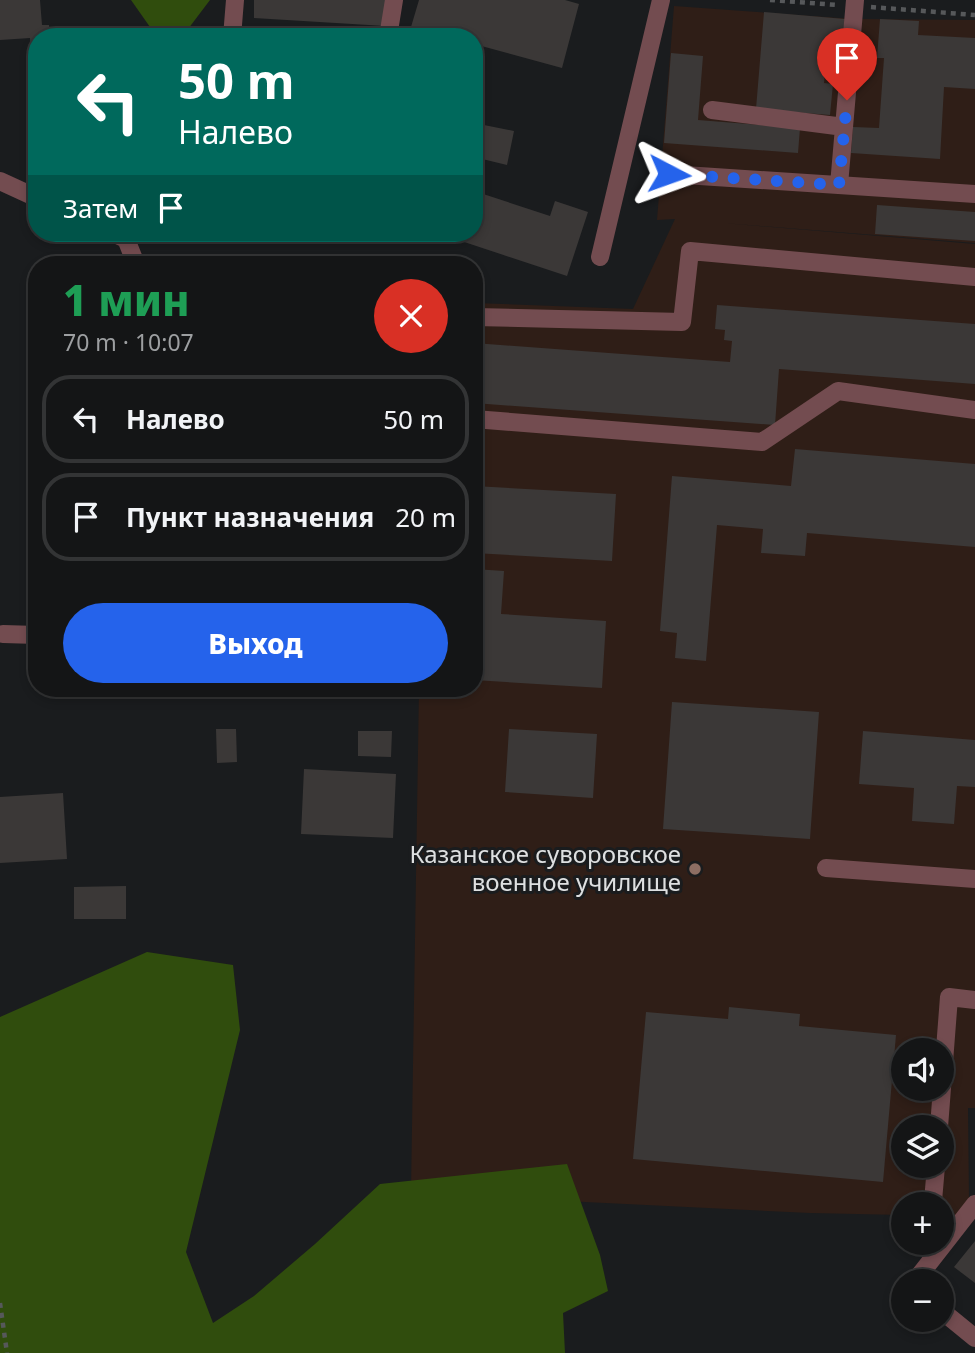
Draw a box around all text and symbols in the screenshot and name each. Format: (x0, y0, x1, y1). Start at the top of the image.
pin (817, 28, 877, 100)
icon: arrive (828, 39, 866, 77)
text: 50 m (178, 47, 295, 113)
icon: left (63, 56, 154, 147)
text: Налево (178, 110, 293, 153)
position arrow (632, 137, 706, 211)
icon: arrive (152, 189, 190, 227)
text: Затем (63, 190, 138, 226)
text: 1 мин (63, 271, 190, 328)
button: close (374, 279, 448, 353)
text: 70 m · 10:07 (63, 326, 194, 358)
icon: left (67, 400, 105, 438)
text: Налево (126, 401, 225, 437)
text: 50 m (383, 401, 444, 437)
icon: arrive (67, 498, 105, 536)
text: Пункт назначения (126, 499, 374, 535)
text: 20 m (395, 499, 456, 535)
button: Выход (63, 603, 448, 683)
place label: Казанское суворовское военное училище (409, 837, 681, 898)
marker: Казанское суворовское военное училище (687, 861, 703, 877)
map controls (891, 1038, 954, 1332)
button: sound (891, 1038, 954, 1101)
button: layers (891, 1115, 954, 1178)
button: + (891, 1192, 954, 1255)
button: − (891, 1269, 954, 1332)

